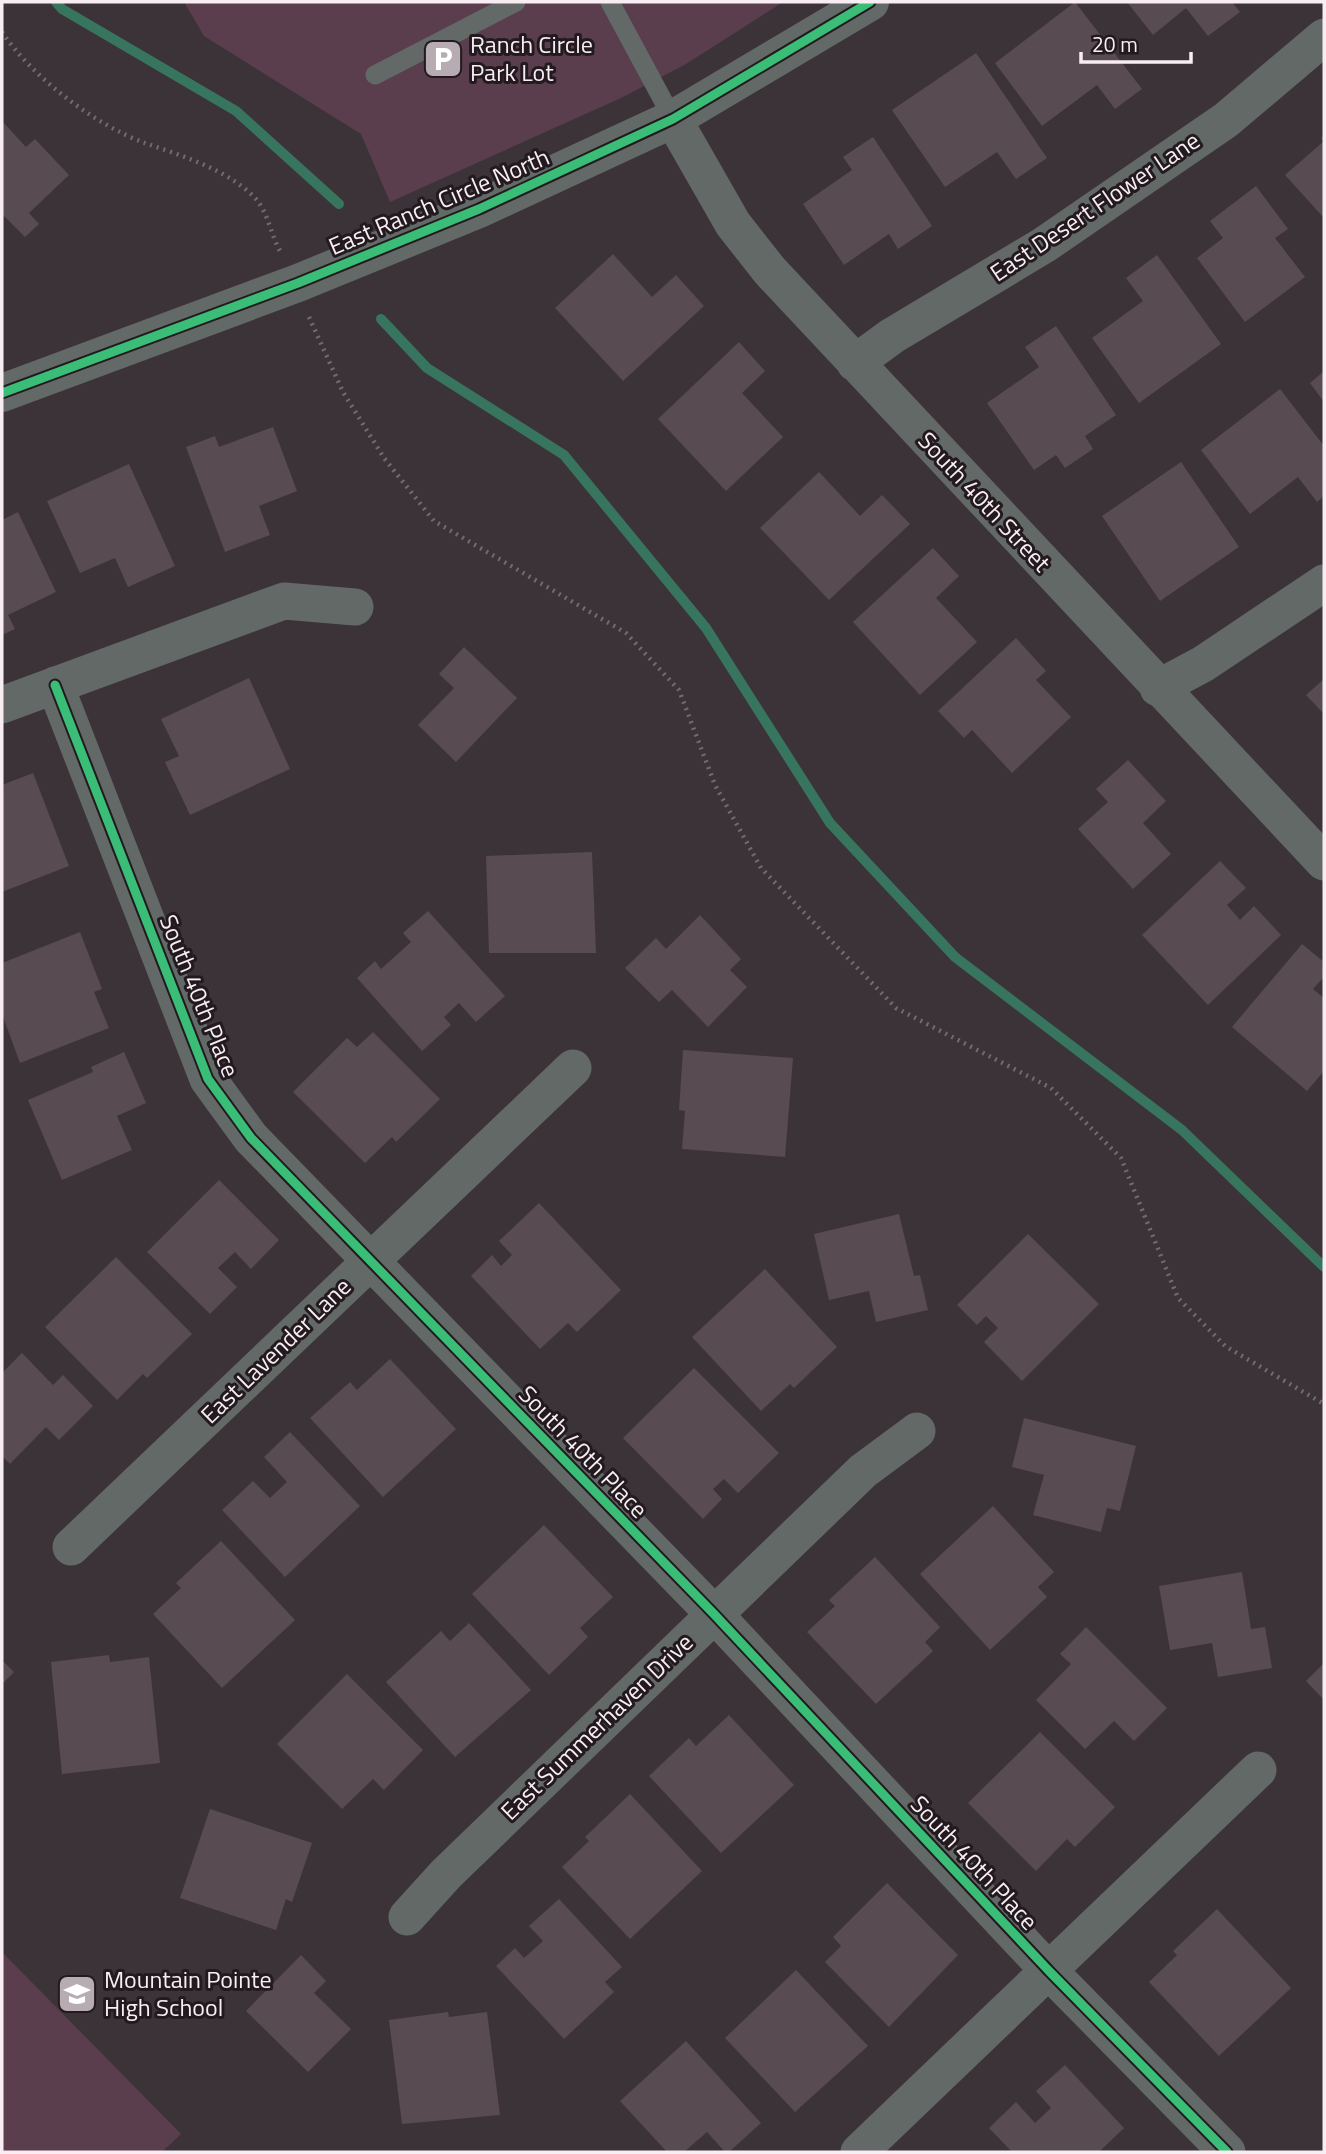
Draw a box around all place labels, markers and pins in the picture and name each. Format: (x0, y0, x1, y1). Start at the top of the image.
place label: Ranch Circle Park Lot (470, 26, 593, 90)
parking icon: Ranch Circle Park Lot (422, 38, 464, 80)
place label: Mountain Pointe High School (104, 1961, 272, 2025)
school or university icon: Mountain Pointe High School (56, 1973, 98, 2015)

